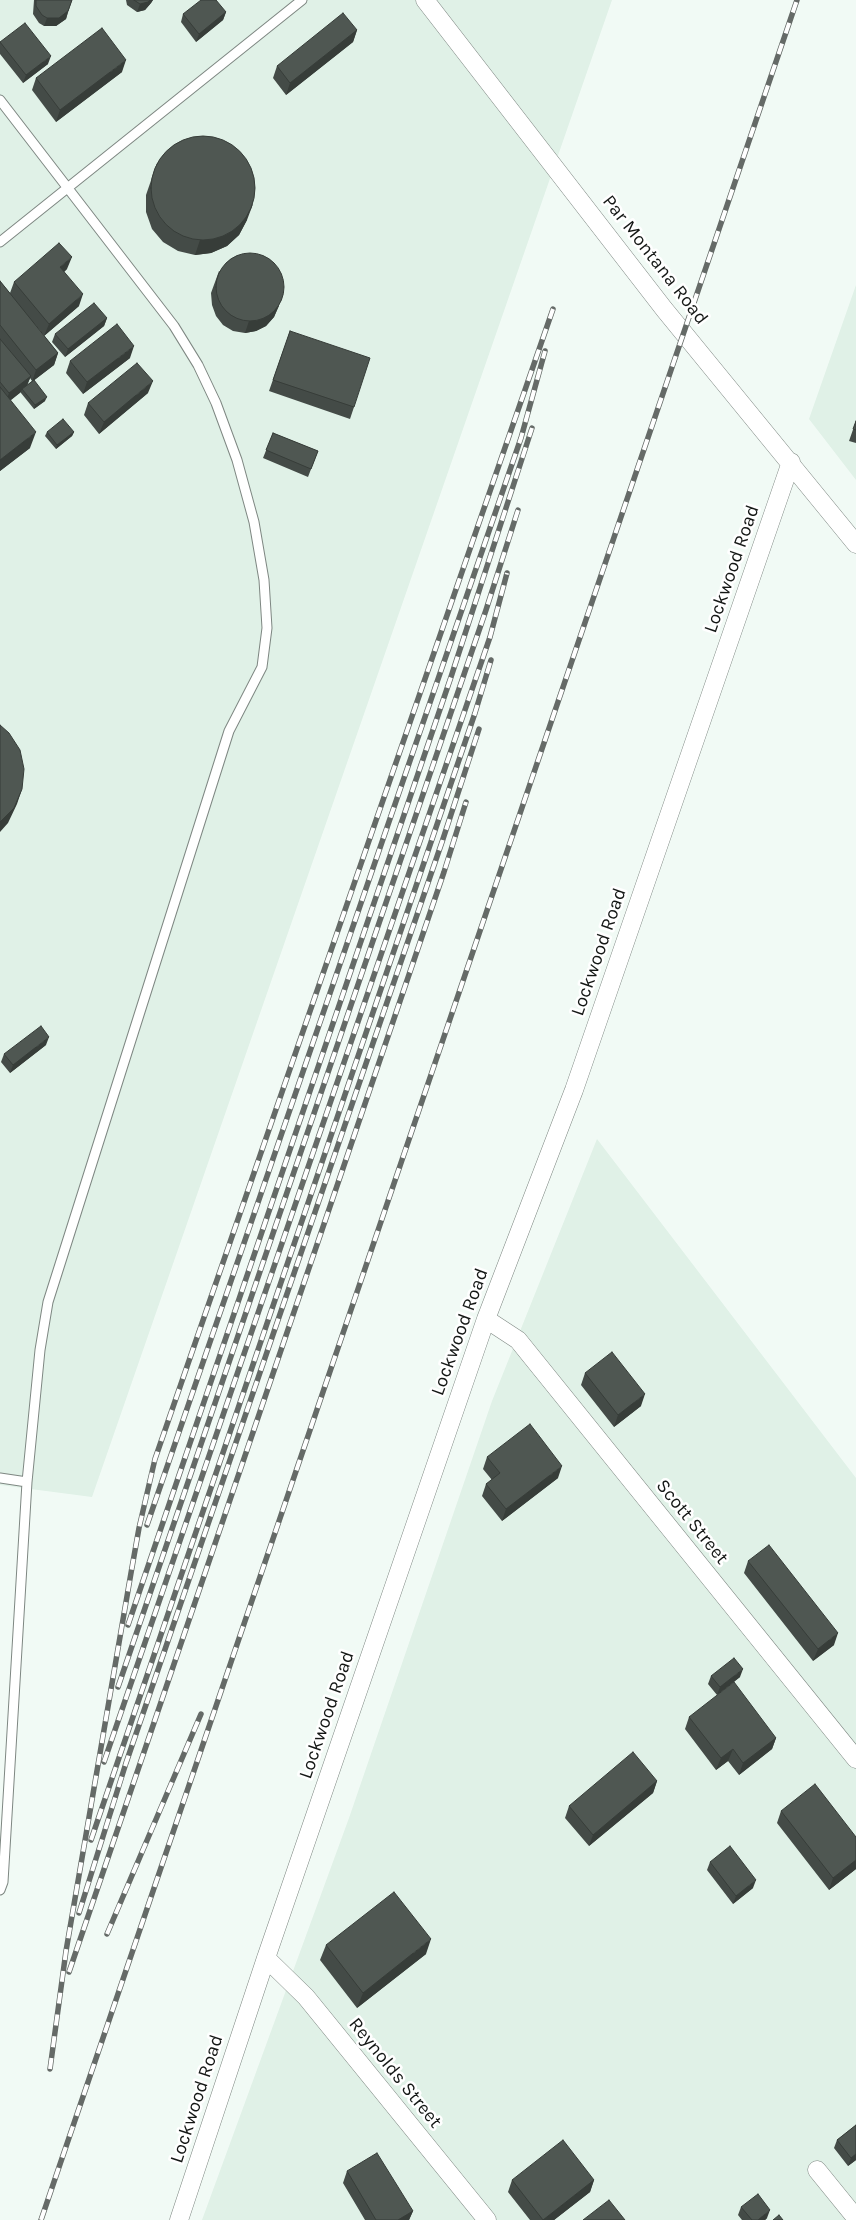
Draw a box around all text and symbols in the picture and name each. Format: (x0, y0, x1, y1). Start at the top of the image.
street label: Par Montana Road (597, 191, 713, 329)
street label: Lockwood Road (699, 502, 765, 636)
street label: Lockwood Road (566, 885, 632, 1019)
street label: Lockwood Road (426, 1265, 494, 1399)
street label: Scott Street (651, 1475, 733, 1569)
street label: Lockwood Road (294, 1648, 360, 1782)
street label: Reynolds Street (344, 2013, 446, 2133)
street label: Lockwood Road (165, 2032, 229, 2166)

